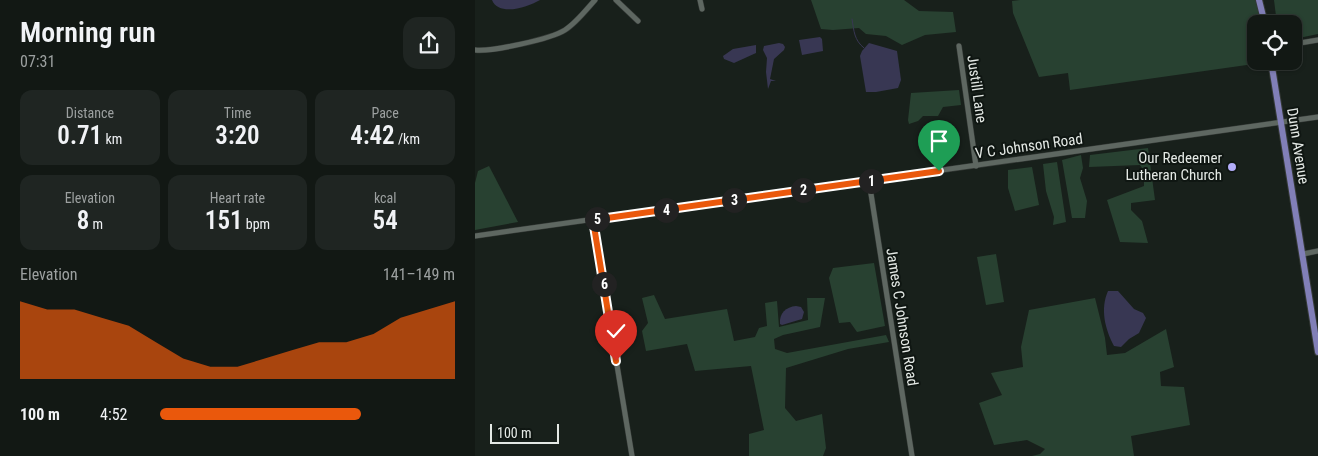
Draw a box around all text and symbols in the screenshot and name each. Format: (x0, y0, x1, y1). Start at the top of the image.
map controls (1247, 15, 1302, 70)
button: locate (1247, 15, 1302, 70)
text: Morning run (20, 16, 156, 49)
button: share (403, 17, 455, 69)
text: 07:31 (20, 52, 55, 71)
street label: Justill Lane (963, 54, 991, 124)
text: Distance (66, 105, 114, 121)
text: Time (224, 105, 251, 121)
text: Pace (371, 105, 399, 121)
street label: Dunn Avenue (1283, 107, 1313, 185)
pin (918, 120, 960, 171)
text: 0.71 (57, 121, 102, 150)
text: 3:20 (215, 121, 260, 150)
text: 4:42 (350, 121, 395, 150)
icon: arrive (925, 127, 953, 155)
street label: V C Johnson Road (974, 130, 1084, 162)
text: km (102, 131, 122, 147)
text: /km (395, 131, 420, 147)
place label: Our Redeemer Lutheran Church (1125, 149, 1222, 184)
marker: Our Redeemer Lutheran Church (1226, 161, 1238, 173)
pin: 1 (859, 168, 883, 194)
text: 1 (868, 173, 875, 189)
pin: 2 (791, 178, 815, 202)
text: 2 (800, 182, 807, 198)
pin: 3 (721, 188, 747, 212)
text: Elevation (65, 190, 115, 206)
text: Heart rate (210, 190, 265, 206)
text: kcal (374, 190, 396, 206)
text: 3 (731, 192, 738, 208)
pin: 4 (653, 198, 679, 222)
text: 4 (663, 202, 670, 218)
text: 8 (77, 206, 89, 235)
text: 151 (205, 206, 243, 235)
text: 54 (373, 206, 398, 235)
pin: 5 (585, 206, 609, 232)
text: 5 (594, 211, 601, 227)
text: m (89, 216, 103, 232)
text: bpm (243, 216, 270, 232)
street label: James C Johnson Road (882, 247, 922, 387)
text: Elevation (20, 265, 78, 284)
text: 141–149 m (383, 265, 455, 284)
pin: 6 (591, 272, 617, 296)
text: 6 (601, 276, 608, 292)
pin (595, 310, 637, 361)
icon: check (602, 317, 630, 345)
text: 100 m (20, 405, 60, 424)
text: 4:52 (100, 405, 127, 424)
scale bar (490, 421, 559, 444)
text: 100 m (497, 425, 532, 441)

